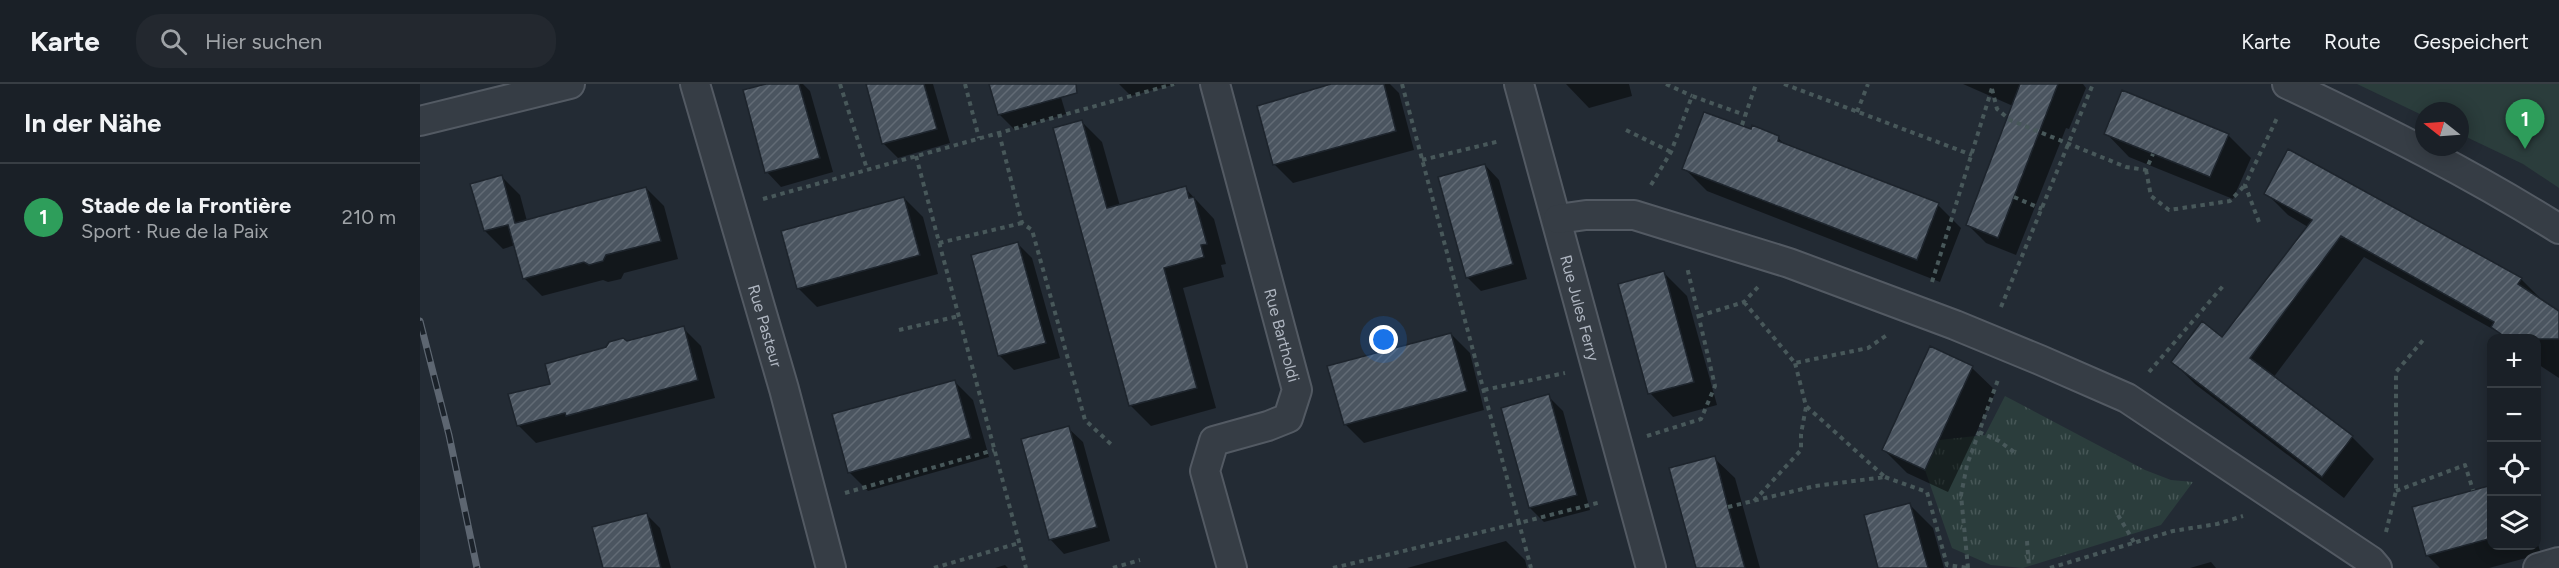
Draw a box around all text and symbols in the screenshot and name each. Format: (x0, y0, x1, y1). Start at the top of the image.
search box (136, 14, 556, 68)
text: Karte (30, 24, 100, 58)
icon: search (157, 25, 190, 58)
text: Hier suchen (205, 28, 322, 55)
text: Karte (2241, 29, 2291, 54)
text: Route (2324, 29, 2380, 54)
text: Gespeichert (2413, 29, 2529, 54)
pin: 1 (2506, 100, 2544, 149)
north arrow (2415, 102, 2469, 156)
text: In der Nähe (24, 107, 161, 139)
text: Stade de la Frontière (81, 192, 291, 219)
text: 1 (39, 205, 48, 229)
text: 210 m (342, 205, 396, 229)
text: Sport · Rue de la Paix (81, 219, 268, 243)
street label: Rue Jules Ferry (1557, 253, 1604, 364)
street label: Rue Pasteur (744, 282, 787, 370)
street label: Rue Bartholdi (1261, 286, 1304, 384)
your location (1369, 325, 1398, 354)
map controls (2487, 334, 2541, 550)
button: + (2487, 334, 2541, 388)
button: − (2487, 388, 2541, 442)
button: locate (2487, 442, 2541, 496)
button: layers (2487, 496, 2541, 550)

